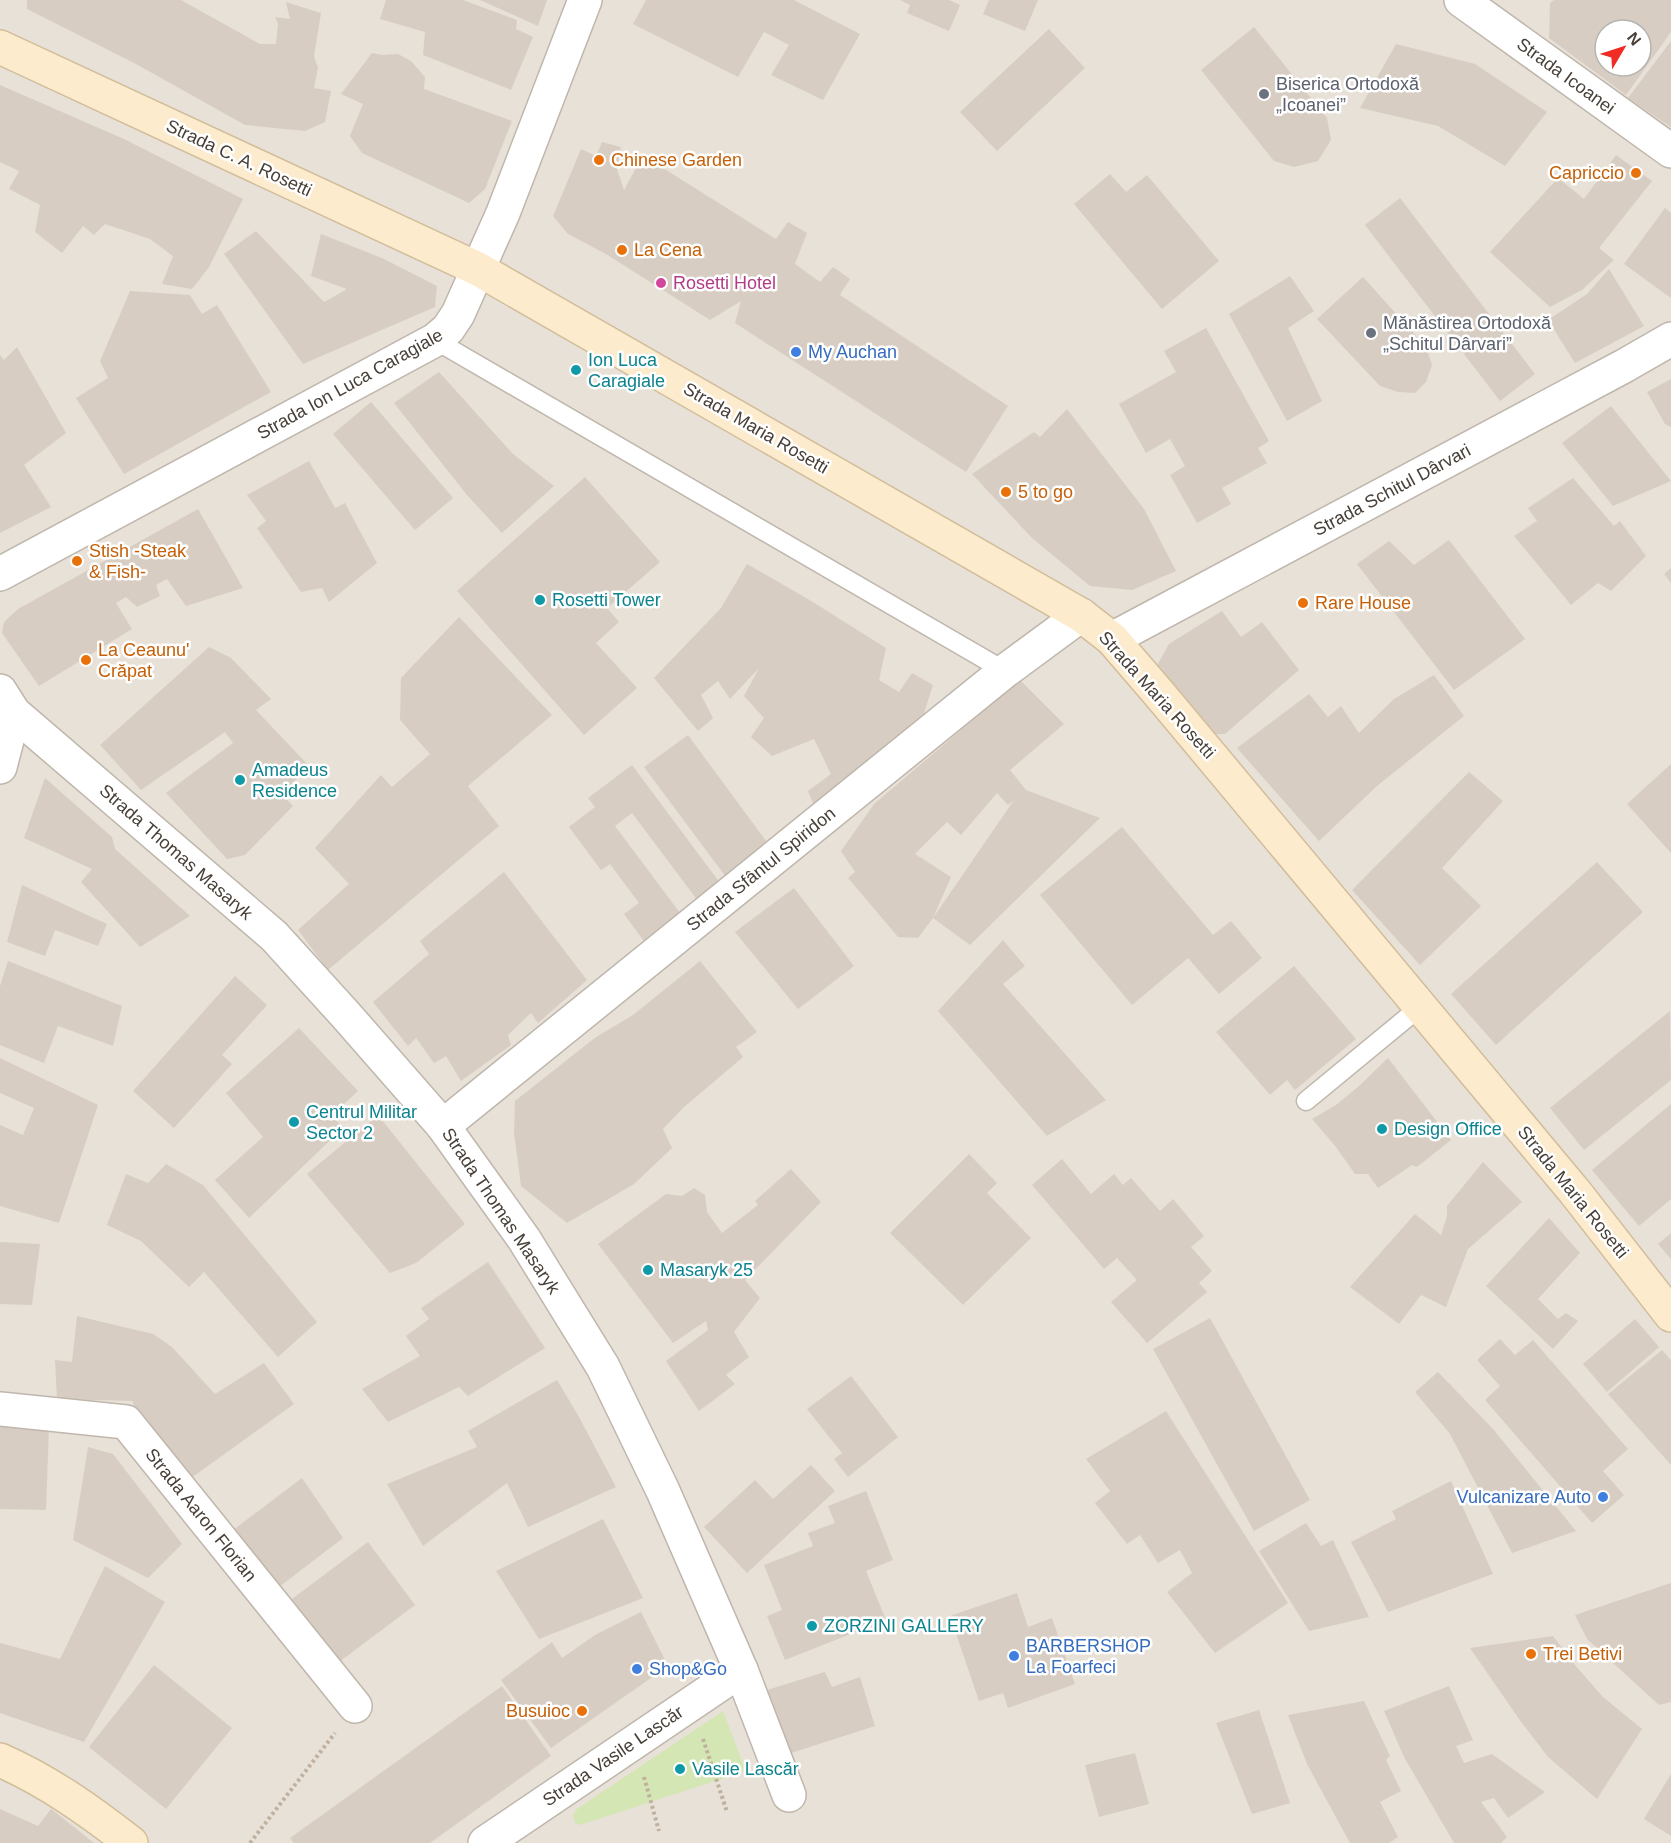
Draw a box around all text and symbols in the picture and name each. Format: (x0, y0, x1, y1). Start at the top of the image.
north arrow (1593, 18, 1653, 78)
text: N (1624, 29, 1645, 49)
street label: Strada Icoanei (1513, 34, 1619, 118)
place label: Biserica Ortodoxă „Icoanei” (1276, 74, 1420, 115)
marker: Biserica Ortodoxă „Icoanei” (1257, 87, 1271, 101)
street label: Strada C. A. Rosetti (163, 116, 315, 200)
place label: Chinese Garden (611, 150, 742, 170)
marker: Chinese Garden (592, 153, 606, 167)
place label: Capriccio (1549, 163, 1624, 183)
marker: Capriccio (1629, 166, 1643, 180)
place label: La Cena (634, 240, 703, 260)
marker: La Cena (615, 243, 629, 257)
place label: Rosetti Hotel (673, 273, 776, 293)
marker: Rosetti Hotel (654, 276, 668, 290)
place label: Mănăstirea Ortodoxă „Schitul Dârvari” (1383, 313, 1552, 354)
street label: Strada Ion Luca Caragiale (254, 325, 446, 443)
marker: Mănăstirea Ortodoxă „Schitul Dârvari” (1364, 326, 1378, 340)
place label: My Auchan (808, 342, 897, 362)
marker: My Auchan (789, 345, 803, 359)
place label: Ion Luca Caragiale (588, 350, 665, 391)
marker: Ion Luca Caragiale (569, 363, 583, 377)
street label: Strada Maria Rosetti (680, 378, 832, 478)
street label: Strada Schitul Dârvari (1310, 440, 1474, 540)
place label: 5 to go (1018, 482, 1073, 502)
marker: 5 to go (999, 485, 1013, 499)
place label: Stish -Steak & Fish- (89, 541, 187, 582)
marker: Stish -Steak & Fish- (70, 554, 84, 568)
place label: Rosetti Tower (552, 590, 661, 610)
marker: Rosetti Tower (533, 593, 547, 607)
place label: Rare House (1315, 593, 1411, 613)
marker: Rare House (1296, 596, 1310, 610)
street label: Strada Maria Rosetti (1095, 627, 1219, 763)
place label: La Ceaunu' Crăpat (98, 640, 190, 681)
marker: La Ceaunu' Crăpat (79, 653, 93, 667)
place label: Amadeus Residence (252, 760, 337, 801)
marker: Amadeus Residence (233, 773, 247, 787)
street label: Strada Thomas Masaryk (96, 780, 257, 924)
street label: Strada Sfântul Spiridon (683, 803, 839, 935)
place label: Centrul Militar Sector 2 (306, 1102, 417, 1143)
marker: Centrul Militar Sector 2 (287, 1115, 301, 1129)
place label: Design Office (1394, 1119, 1502, 1139)
marker: Design Office (1375, 1122, 1389, 1136)
street label: Strada Maria Rosetti (1514, 1122, 1632, 1262)
street label: Strada Thomas Masaryk (438, 1124, 565, 1299)
place label: Masaryk 25 (660, 1260, 753, 1280)
marker: Masaryk 25 (641, 1263, 655, 1277)
street label: Strada Aaron Florian (141, 1445, 261, 1585)
place label: Vulcanizare Auto (1457, 1487, 1591, 1507)
marker: Vulcanizare Auto (1596, 1490, 1610, 1504)
place label: ZORZINI GALLERY (824, 1616, 984, 1636)
marker: ZORZINI GALLERY (805, 1619, 819, 1633)
place label: BARBERSHOP La Foarfeci (1026, 1636, 1151, 1677)
place label: Trei Betivi (1543, 1644, 1622, 1664)
marker: Trei Betivi (1524, 1647, 1538, 1661)
marker: BARBERSHOP La Foarfeci (1007, 1649, 1021, 1663)
place label: Shop&Go (649, 1659, 727, 1679)
marker: Shop&Go (630, 1662, 644, 1676)
place label: Busuioc (506, 1701, 570, 1721)
street label: Strada Vasile Lascăr (539, 1702, 687, 1810)
marker: Busuioc (575, 1704, 589, 1718)
place label: Vasile Lascăr (692, 1759, 799, 1779)
marker: Vasile Lascăr (673, 1762, 687, 1776)

